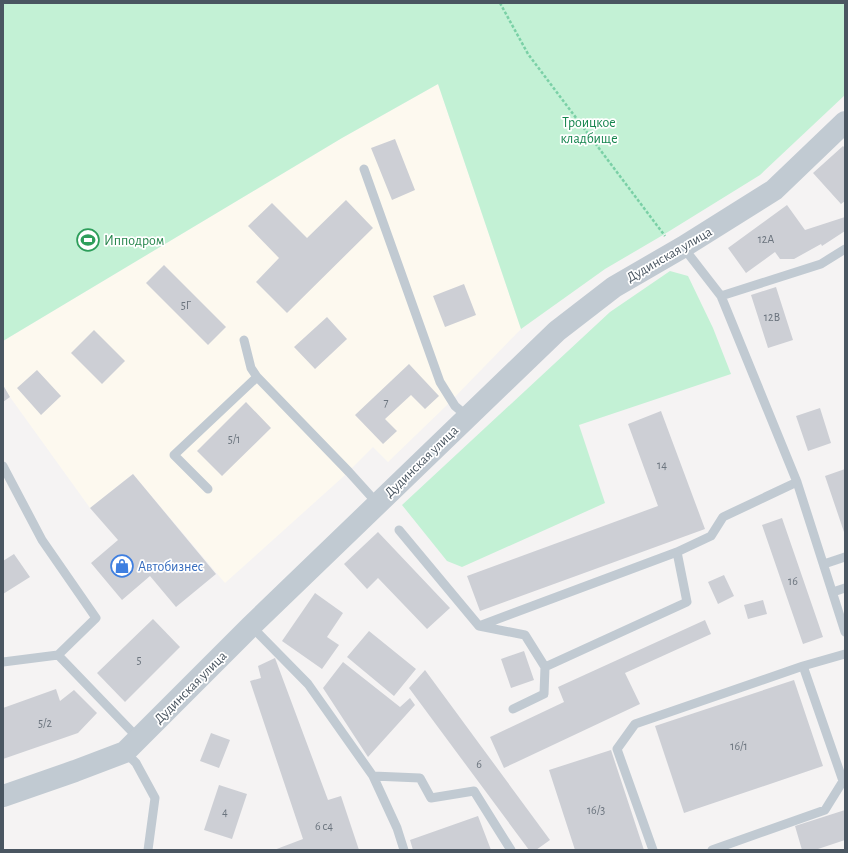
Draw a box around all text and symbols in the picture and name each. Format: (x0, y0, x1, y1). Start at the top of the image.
park label: Троицкое кладбище (560, 116, 618, 146)
street label: Дудинская улица (624, 224, 715, 285)
sports icon: Ипподром (75, 227, 101, 253)
house number: 12А (758, 233, 774, 245)
place label: Ипподром (104, 234, 164, 248)
house number: 5Г (181, 299, 192, 311)
house number: 12В (764, 311, 780, 323)
house number: 7 (383, 396, 389, 408)
street label: Дудинская улица (382, 423, 462, 500)
house number: 5/1 (228, 433, 240, 445)
house number: 14 (657, 459, 667, 471)
shop icon: Автобизнес (109, 553, 135, 579)
place label: Автобизнес (138, 560, 204, 574)
house number: 16 (788, 575, 798, 587)
street label: Дудинская улица (152, 648, 230, 727)
house number: 5 (136, 654, 142, 666)
house number: 5/2 (38, 717, 52, 729)
house number: 16/1 (730, 740, 748, 752)
house number: 6 (476, 758, 482, 770)
house number: 16/3 (587, 804, 605, 816)
house number: 4 (222, 806, 228, 818)
house number: 6 с4 (315, 820, 333, 832)

